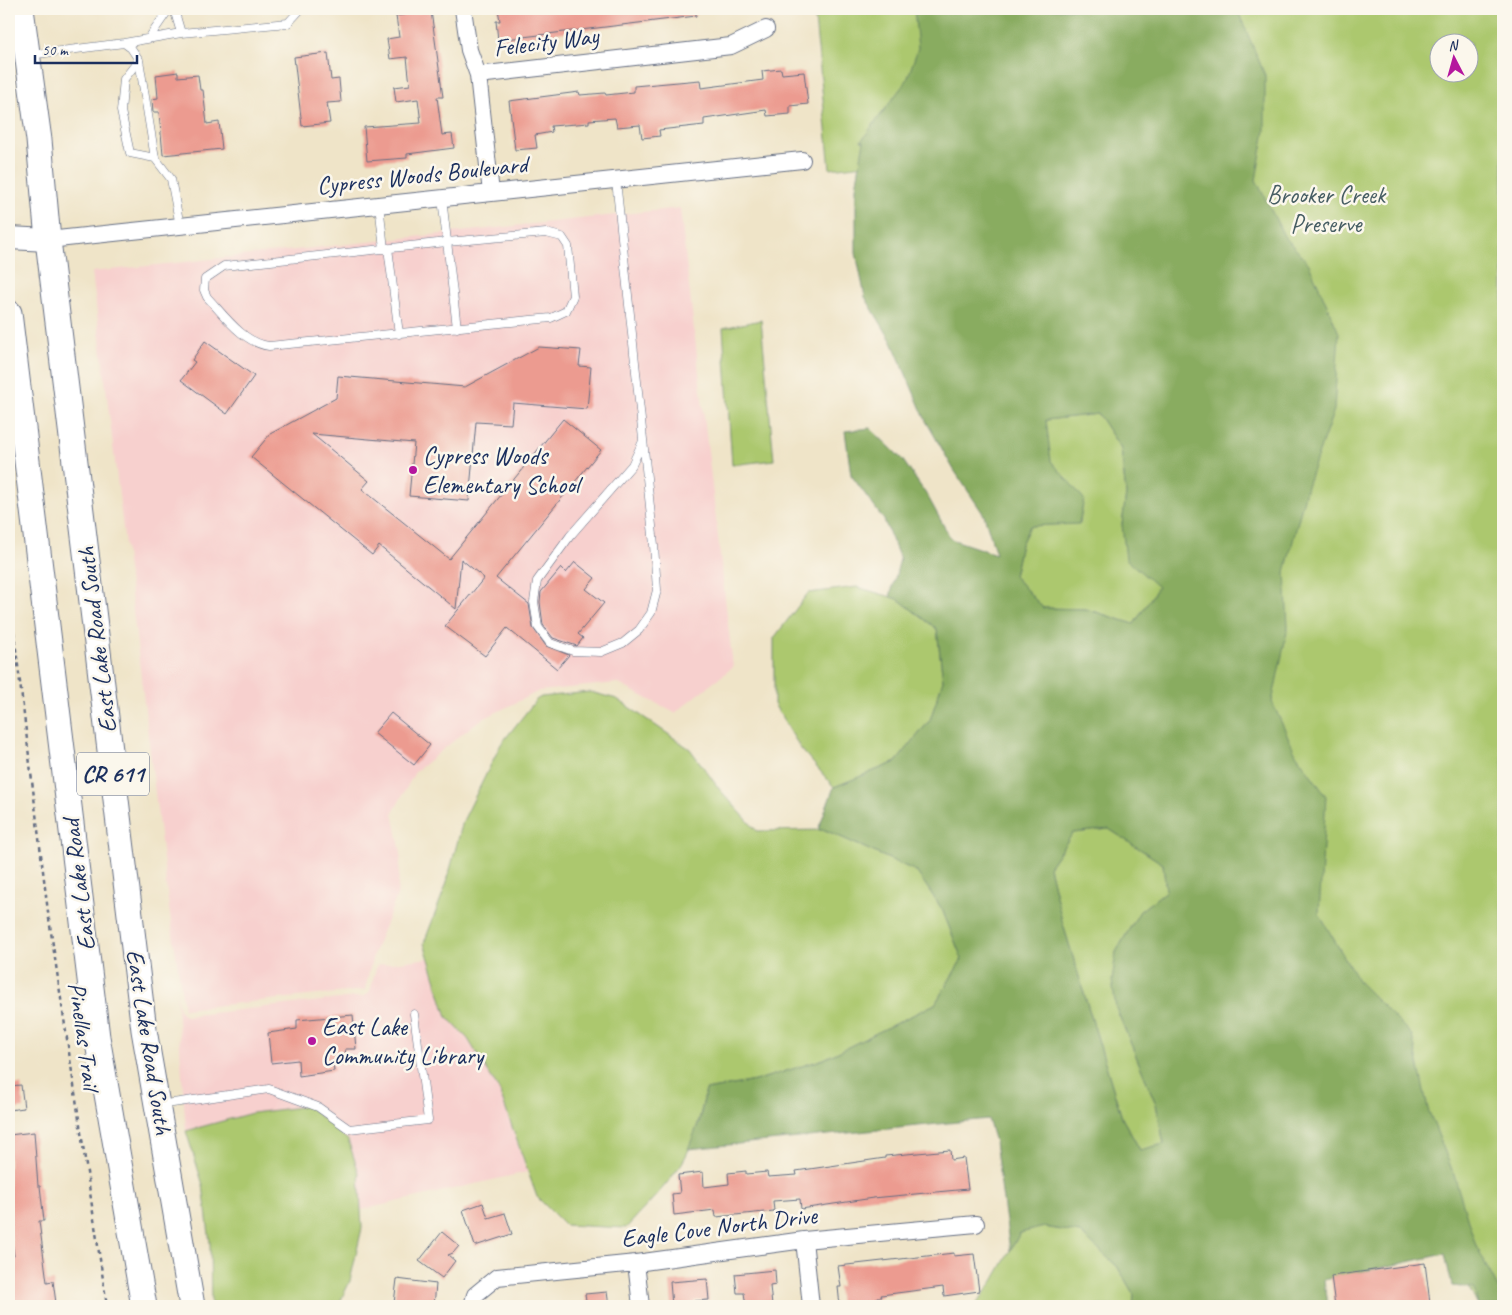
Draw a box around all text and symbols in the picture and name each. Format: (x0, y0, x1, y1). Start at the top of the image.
street label: Felecity Way (492, 20, 602, 64)
scale bar (35, 32, 138, 64)
north arrow (1430, 32, 1480, 82)
text: N (1447, 36, 1460, 54)
text: 50 m (42, 41, 69, 60)
street label: Cypress Woods Boulevard (315, 148, 533, 202)
park label: Brooker Creek Preserve (1267, 179, 1387, 240)
place label: Cypress Woods Elementary School (423, 440, 584, 501)
marker: Cypress Woods Elementary School (407, 464, 419, 476)
street label: East Lake Road South (70, 545, 124, 735)
road number: CR 611 (77, 752, 149, 796)
street label: East Lake Road (55, 813, 103, 953)
street label: East Lake Road South (119, 947, 180, 1137)
street label: Pinellas Trail (61, 980, 108, 1097)
place label: East Lake Community Library (322, 1011, 485, 1072)
marker: East Lake Community Library (306, 1035, 318, 1047)
street label: Eagle Cove North Drive (619, 1199, 820, 1255)

